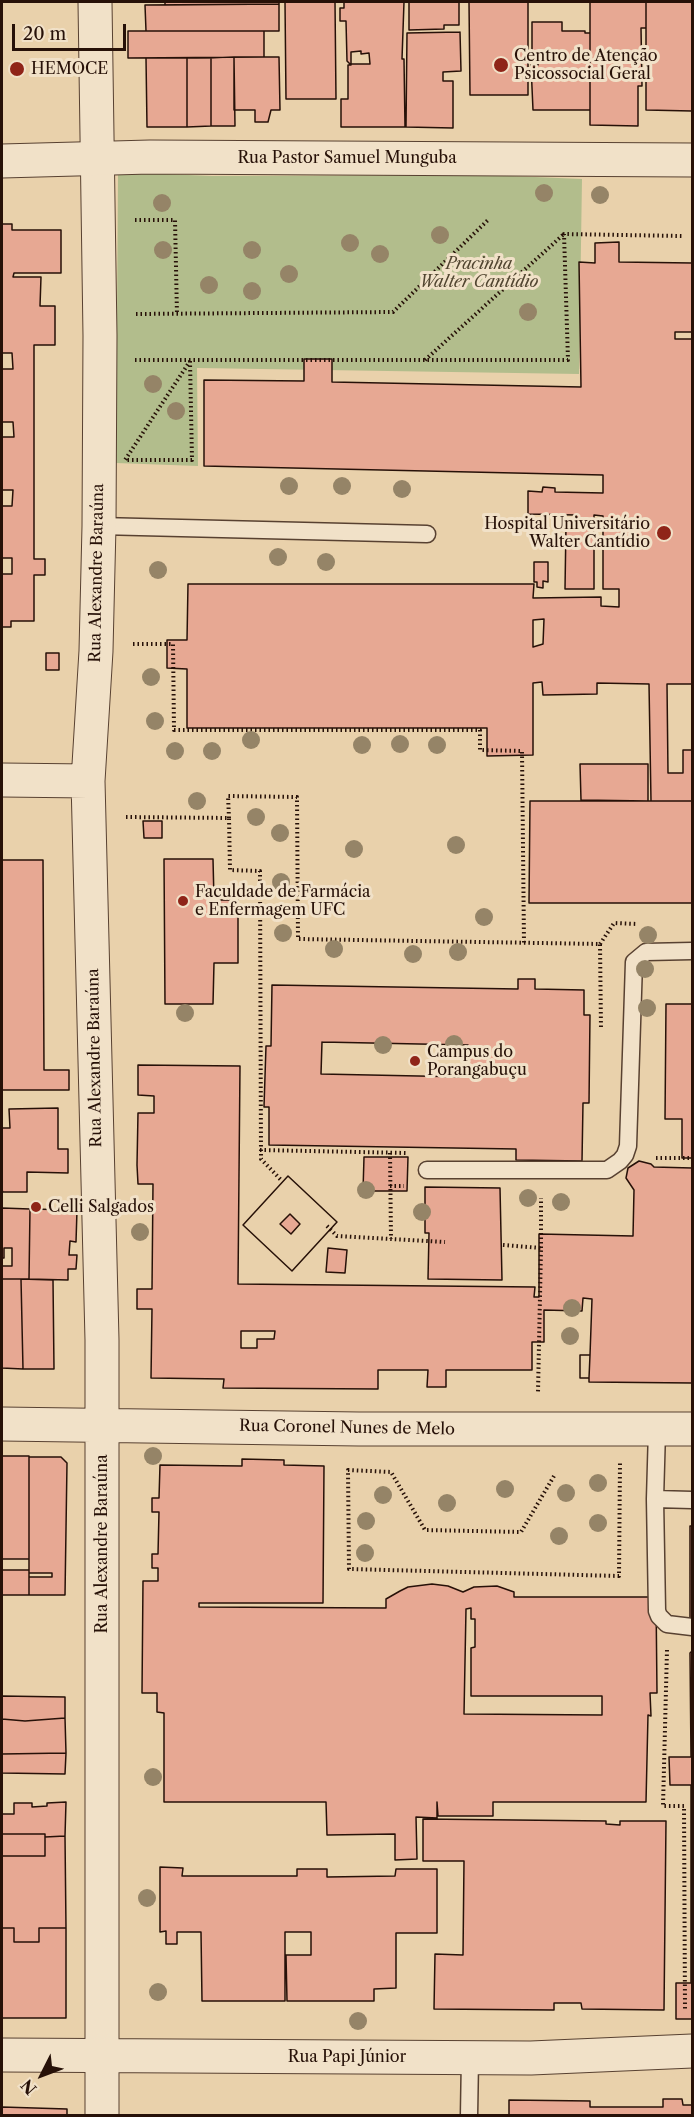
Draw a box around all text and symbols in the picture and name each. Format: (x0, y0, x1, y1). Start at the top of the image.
scale bar (15, 12, 129, 50)
text: 20 m (23, 23, 66, 45)
place label: Centro de Atenção Psicossocial Geral (514, 46, 658, 84)
marker: Centro de Atenção Psicossocial Geral (492, 56, 510, 74)
place label: HEMOCE (31, 59, 108, 79)
marker: HEMOCE (8, 60, 26, 78)
street label: Rua Pastor Samuel Munguba (237, 148, 457, 168)
park label: Pracinha Walter Cantídio (420, 254, 538, 292)
street label: Rua Alexandre Baraúna (86, 483, 108, 663)
place label: Hospital Universitário Walter Cantídio (484, 514, 650, 552)
marker: Hospital Universitário Walter Cantídio (655, 524, 673, 542)
place label: Faculdade de Farmácia e Enfermagem UFC (195, 882, 370, 920)
marker: Faculdade de Farmácia e Enfermagem UFC (176, 894, 190, 908)
street label: Rua Alexandre Baraúna (84, 968, 106, 1148)
place label: Campus do Porangabuçu (427, 1042, 527, 1080)
marker: Campus do Porangabuçu (408, 1054, 422, 1068)
place label: Celli Salgados (48, 1197, 154, 1217)
marker: Celli Salgados (29, 1200, 43, 1214)
street label: Rua Coronel Nunes de Melo (239, 1417, 455, 1439)
street label: Rua Alexandre Baraúna (92, 1454, 112, 1634)
north arrow (12, 2045, 72, 2105)
street label: Rua Papi Júnior (288, 2047, 406, 2067)
text: N (17, 2075, 41, 2099)

